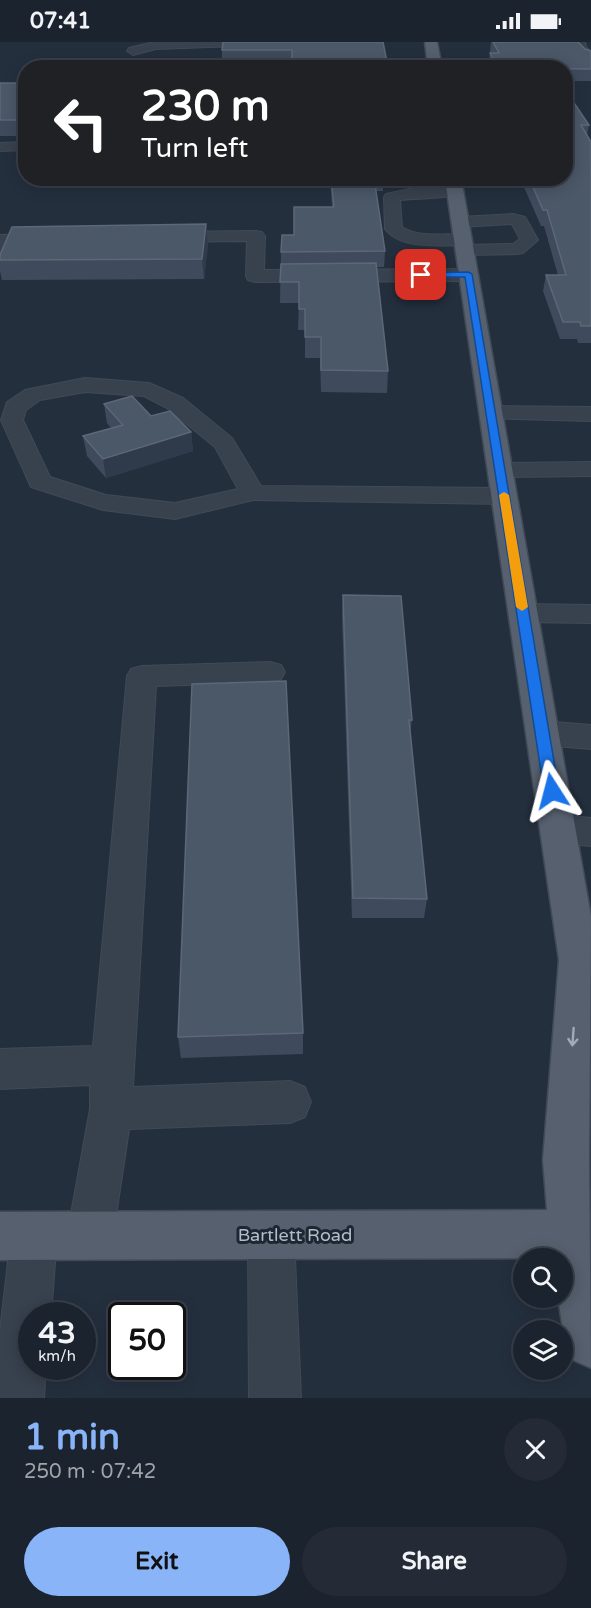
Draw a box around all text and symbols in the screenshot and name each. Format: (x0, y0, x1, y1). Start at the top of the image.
text: 07:41 (30, 8, 91, 34)
text: 230 m (141, 81, 270, 132)
icon: left (42, 84, 120, 162)
text: Turn left (141, 132, 248, 165)
pin (395, 249, 446, 300)
icon: arrive (404, 258, 437, 291)
position arrow (520, 759, 584, 823)
one-way arrow (568, 1026, 579, 1046)
street label: Bartlett Road (238, 1224, 352, 1246)
map controls (513, 1248, 573, 1380)
button: search (513, 1248, 573, 1308)
speed limit sign: 50 (108, 1302, 186, 1380)
text: 43 (38, 1315, 76, 1352)
button: layers (513, 1320, 573, 1380)
text: km/h (38, 1347, 76, 1365)
text: 1 min (24, 1416, 120, 1459)
button: close (504, 1418, 567, 1481)
text: 250 m · 07:42 (24, 1460, 156, 1484)
button: Exit (24, 1527, 290, 1596)
button: Share (302, 1527, 567, 1596)

